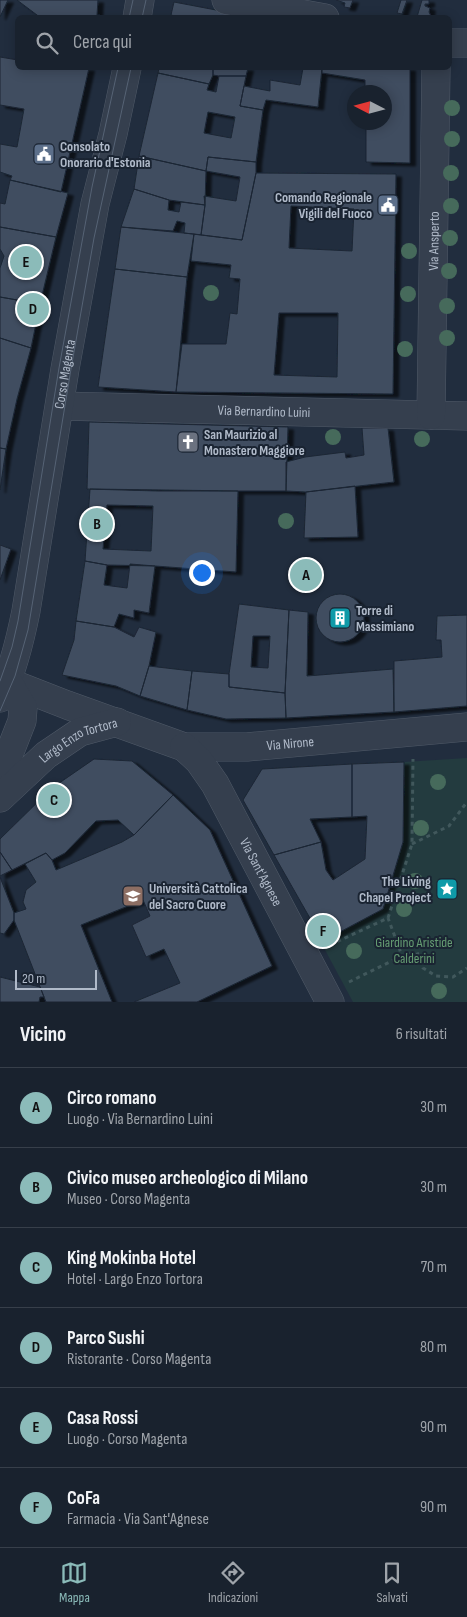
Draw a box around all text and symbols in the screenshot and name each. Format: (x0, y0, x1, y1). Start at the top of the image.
search box (15, 15, 452, 70)
icon: search (33, 29, 61, 57)
text: Cerca qui (73, 31, 132, 54)
north arrow (347, 85, 392, 130)
place label: Consolato Onorario d'Estonia (60, 138, 151, 171)
public building icon: Consolato Onorario d'Estonia (32, 142, 56, 166)
place label: Comando Regionale Vigili del Fuoco (275, 189, 372, 222)
public building icon: Comando Regionale Vigili del Fuoco (376, 193, 400, 217)
street label: Via Ansperto (425, 211, 442, 271)
pin: E (10, 243, 42, 281)
pin: D (17, 290, 49, 328)
street label: Corso Magenta (50, 338, 79, 410)
street label: Via Bernardino Luini (218, 401, 310, 421)
place label: San Maurizio al Monastero Maggiore (204, 426, 305, 459)
church icon: San Maurizio al Monastero Maggiore (176, 430, 200, 454)
pin: B (81, 505, 113, 543)
pin: A (290, 556, 322, 594)
your location (189, 560, 215, 586)
place label: Torre di Massimiano (356, 602, 414, 635)
building icon: Torre di Massimiano (328, 606, 352, 630)
street label: Largo Enzo Tortora (35, 714, 119, 766)
street label: Via Nirone (266, 732, 315, 754)
pin: C (38, 781, 70, 819)
street label: Via Sant'Agnese (236, 835, 286, 909)
place label: The Living Chapel Project (359, 873, 431, 906)
place icon: The Living Chapel Project (435, 877, 459, 901)
place label: Università Cattolica del Sacro Cuore (149, 880, 248, 913)
school or university icon: Università Cattolica del Sacro Cuore (121, 884, 145, 908)
pin: F (307, 912, 339, 950)
park label: Giardino Aristide Calderini (375, 934, 453, 967)
scale bar (15, 967, 98, 990)
text: 20 m (22, 970, 45, 987)
text: Vicino (20, 1022, 66, 1047)
text: 6 risultati (396, 1025, 447, 1044)
text: Circo romano (67, 1087, 157, 1110)
text: A (32, 1098, 40, 1117)
text: 30 m (420, 1098, 447, 1117)
text: Luogo · Via Bernardino Luini (67, 1110, 213, 1129)
text: Civico museo archeologico di Milano (67, 1167, 308, 1190)
text: B (32, 1178, 40, 1197)
text: 30 m (420, 1178, 447, 1197)
text: Museo · Corso Magenta (67, 1190, 190, 1209)
text: King Mokinba Hotel (67, 1247, 196, 1270)
text: C (32, 1258, 40, 1277)
text: 70 m (421, 1258, 447, 1277)
text: Hotel · Largo Enzo Tortora (67, 1270, 203, 1289)
text: Parco Sushi (67, 1327, 145, 1350)
text: D (32, 1338, 40, 1357)
text: 80 m (420, 1338, 447, 1357)
text: Ristorante · Corso Magenta (67, 1350, 211, 1369)
text: Casa Rossi (67, 1407, 138, 1430)
text: E (33, 1418, 39, 1437)
text: 90 m (420, 1418, 447, 1437)
text: Luogo · Corso Magenta (67, 1430, 187, 1449)
text: CoFa (67, 1487, 100, 1510)
text: F (33, 1498, 39, 1517)
text: 90 m (420, 1498, 447, 1517)
text: Farmacia · Via Sant'Agnese (67, 1510, 209, 1529)
tab: Mappa (59, 1559, 90, 1606)
tab: Indicazioni (208, 1559, 258, 1606)
tab: Salvati (376, 1559, 408, 1606)

